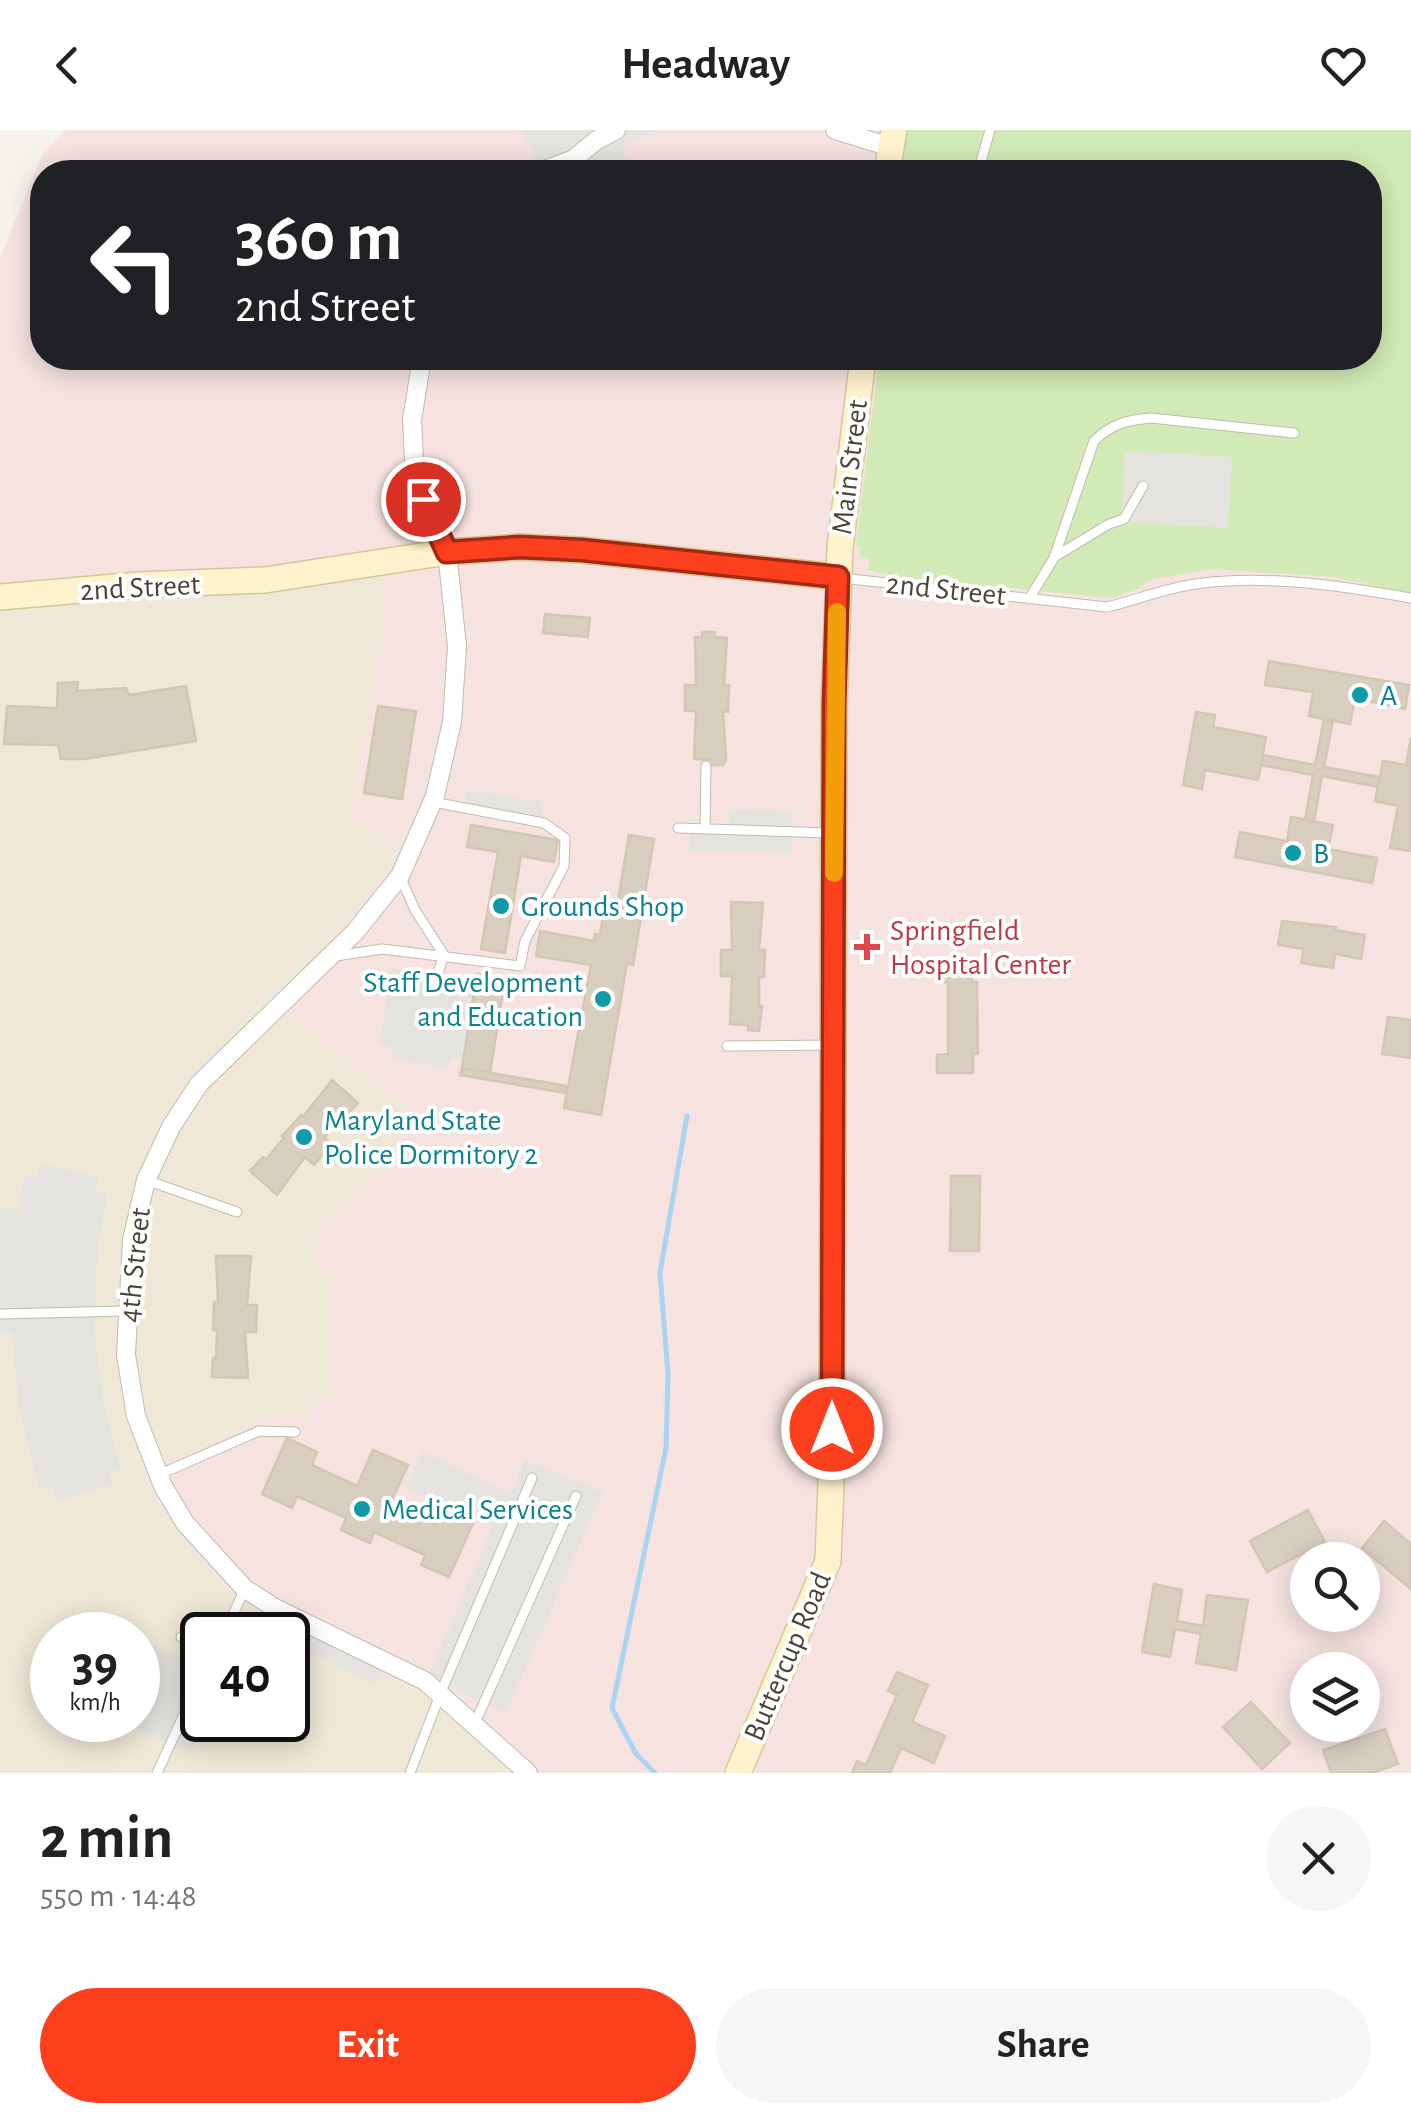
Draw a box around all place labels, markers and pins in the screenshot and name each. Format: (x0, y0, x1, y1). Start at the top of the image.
pin (381, 457, 466, 542)
place label: A (1380, 681, 1397, 711)
marker: A (1349, 684, 1371, 706)
place label: B (1313, 839, 1329, 869)
marker: B (1282, 842, 1304, 864)
place label: Grounds Shop (521, 892, 684, 922)
marker: Grounds Shop (490, 895, 512, 917)
place label: Springfield Hospital Center (890, 916, 1071, 980)
marker: Springfield Hospital Center (854, 934, 880, 960)
place label: Staff Development and Education (363, 968, 583, 1032)
marker: Staff Development and Education (592, 988, 614, 1010)
place label: Maryland State Police Dormitory 2 (324, 1106, 538, 1170)
marker: Maryland State Police Dormitory 2 (293, 1126, 315, 1148)
place label: Medical Services (382, 1495, 573, 1525)
marker: Medical Services (351, 1498, 373, 1520)

